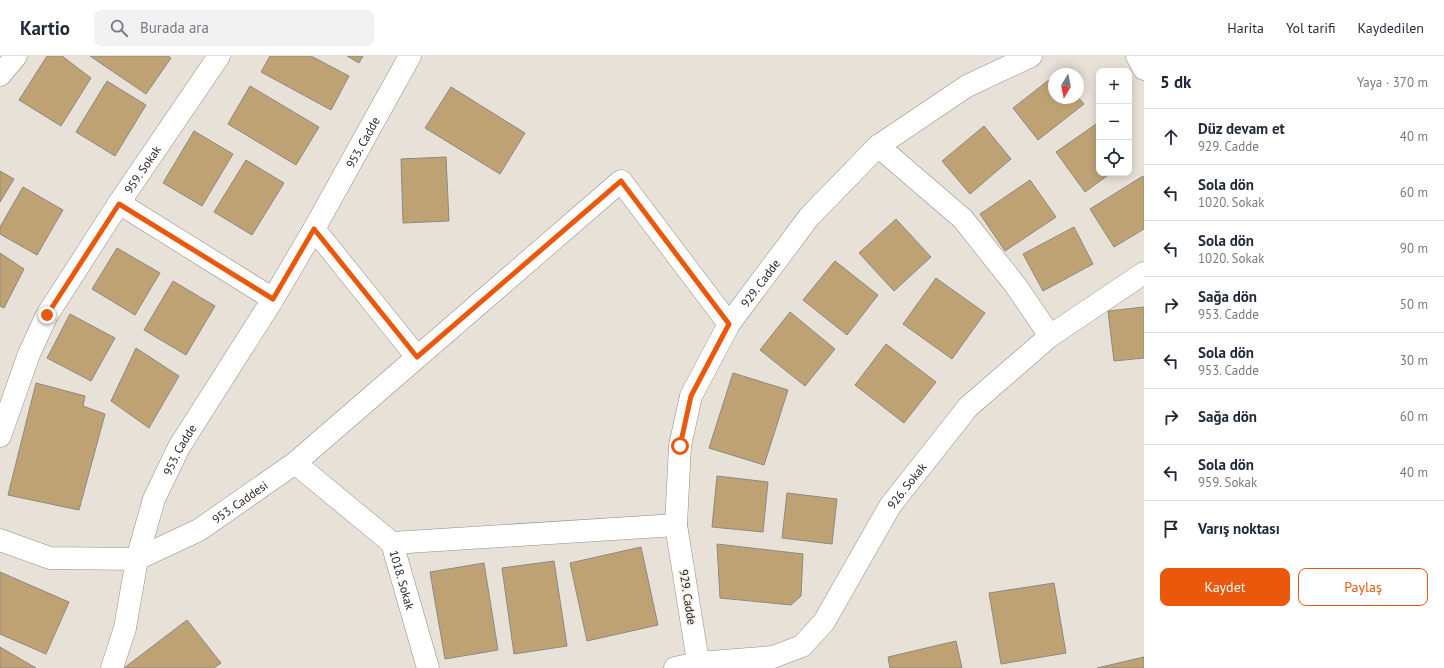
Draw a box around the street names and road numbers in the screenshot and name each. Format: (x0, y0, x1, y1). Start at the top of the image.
street label: 953. Cadde (342, 114, 382, 170)
street label: 959. Sokak (120, 142, 164, 196)
street label: 929. Cadde (737, 256, 783, 310)
street label: 953. Cadde (159, 421, 199, 478)
street label: 926. Sokak (883, 459, 929, 512)
street label: 953. Caddesi (209, 477, 270, 526)
street label: 1018. Sokak (387, 548, 418, 612)
street label: 929. Cadde (676, 568, 700, 626)

